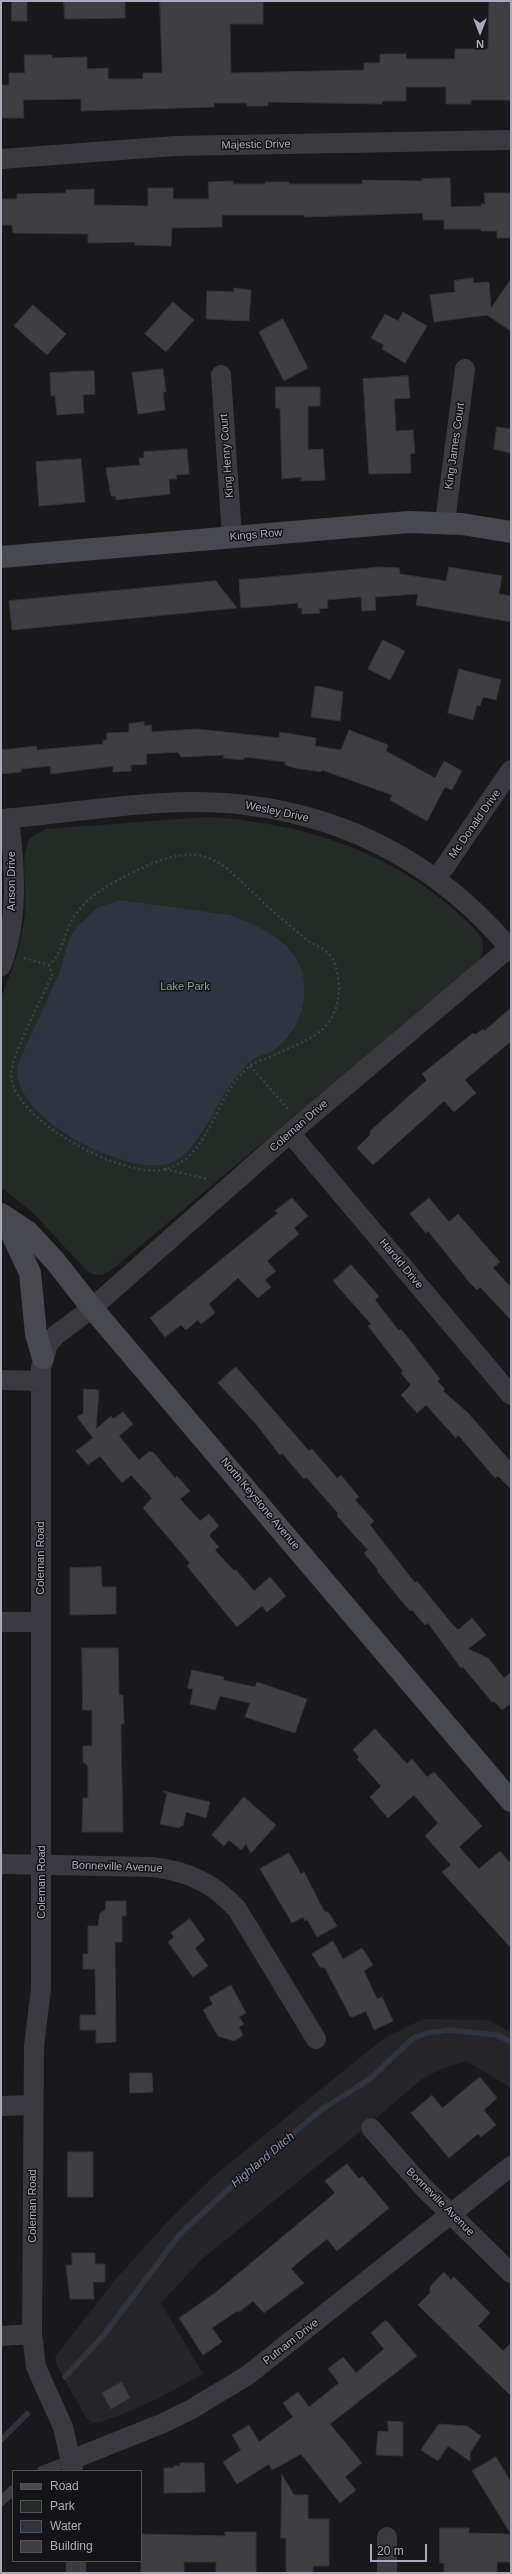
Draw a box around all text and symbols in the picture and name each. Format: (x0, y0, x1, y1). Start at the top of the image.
north arrow (460, 12, 500, 52)
text: N (476, 38, 484, 50)
street label: Majestic Drive (221, 138, 291, 152)
street label: King James Court (442, 402, 468, 490)
street label: King Henry Court (217, 413, 237, 499)
street label: Kings Row (229, 526, 283, 544)
street label: Mc Donald Drive (446, 787, 504, 861)
street label: Wesley Drive (244, 799, 310, 825)
street label: Anson Drive (5, 851, 19, 911)
park label: Lake Park (160, 980, 210, 994)
street label: Coleman Drive (267, 1097, 331, 1155)
street label: Harold Drive (376, 1236, 426, 1292)
street label: North Keystone Avenue (218, 1455, 302, 1553)
street label: Coleman Road (34, 1521, 48, 1595)
street label: Coleman Road (35, 1845, 49, 1919)
street label: Bonneville Avenue (71, 1859, 163, 1875)
water label: Highland Ditch (228, 2129, 298, 2191)
street label: Bonneville Avenue (403, 2165, 477, 2239)
street label: Coleman Road (26, 2169, 40, 2243)
street label: Putnam Drive (261, 2316, 321, 2368)
legend (12, 2470, 142, 2562)
text: Road (50, 2479, 79, 2493)
text: Park (50, 2499, 75, 2513)
text: Water (50, 2519, 82, 2533)
scale bar (372, 2536, 429, 2562)
text: Building (50, 2539, 93, 2553)
text: 20 m (377, 2544, 404, 2558)

